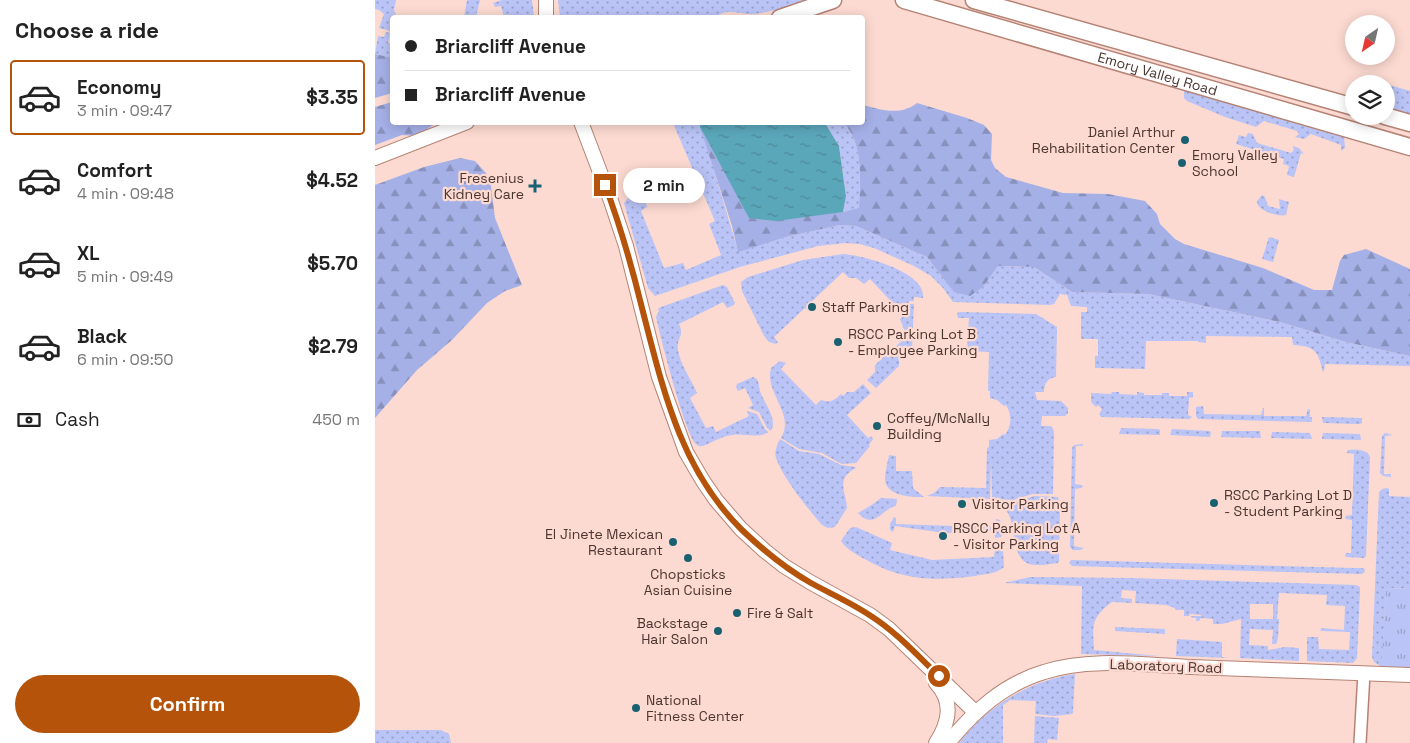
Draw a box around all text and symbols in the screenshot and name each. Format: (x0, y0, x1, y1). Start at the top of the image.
north arrow (1345, 15, 1395, 65)
map controls (1345, 15, 1395, 125)
text: Choose a ride (15, 16, 159, 44)
text: Briarcliff Avenue (435, 34, 586, 59)
street label: Emory Valley Road (1096, 48, 1220, 100)
icon: car (17, 75, 62, 120)
text: Economy (77, 75, 161, 100)
button: layers (1345, 75, 1395, 125)
text: Briarcliff Avenue (435, 82, 586, 107)
text: $3.35 (306, 85, 358, 110)
text: 3 min · 09:47 (77, 100, 172, 121)
place label: Daniel Arthur Rehabilitation Center (1032, 123, 1175, 157)
marker: Daniel Arthur Rehabilitation Center (1179, 134, 1191, 146)
place label: Emory Valley School (1192, 146, 1278, 180)
marker: Emory Valley School (1176, 157, 1188, 169)
icon: car (17, 158, 62, 203)
text: Comfort (77, 158, 153, 183)
text: $4.52 (306, 168, 358, 193)
callout: 2 min (623, 168, 705, 202)
place label: Fresenius Kidney Care (444, 169, 524, 203)
route end (594, 174, 616, 196)
text: 2 min (643, 175, 685, 196)
marker: Fresenius Kidney Care (528, 179, 542, 193)
text: 4 min · 09:48 (77, 183, 174, 204)
icon: car (17, 241, 62, 286)
text: XL (77, 241, 100, 266)
text: $5.70 (307, 251, 358, 276)
text: 5 min · 09:49 (77, 266, 173, 287)
place label: Staff Parking (822, 298, 909, 316)
marker: Staff Parking (806, 301, 818, 313)
icon: car (17, 324, 62, 369)
text: Black (77, 324, 127, 349)
place label: RSCC Parking Lot B - Employee Parking (848, 325, 977, 359)
text: $2.79 (308, 334, 358, 359)
marker: RSCC Parking Lot B - Employee Parking (832, 336, 844, 348)
text: 6 min · 09:50 (77, 349, 174, 370)
icon: cash (15, 406, 43, 434)
text: Cash (55, 407, 100, 432)
text: 450 m (312, 409, 360, 430)
place label: Coffey/McNally Building (887, 409, 990, 443)
marker: Coffey/McNally Building (871, 420, 883, 432)
place label: RSCC Parking Lot D - Student Parking (1224, 486, 1352, 520)
place label: Visitor Parking (972, 495, 1069, 513)
marker: RSCC Parking Lot D - Student Parking (1208, 497, 1220, 509)
marker: Visitor Parking (956, 498, 968, 510)
place label: RSCC Parking Lot A - Visitor Parking (953, 519, 1081, 553)
place label: El Jinete Mexican Restaurant (545, 525, 663, 559)
marker: RSCC Parking Lot A - Visitor Parking (937, 530, 949, 542)
marker: El Jinete Mexican Restaurant (667, 536, 679, 548)
marker: Chopsticks Asian Cuisine (682, 552, 694, 564)
place label: Chopsticks Asian Cuisine (644, 565, 732, 599)
place label: Fire & Salt (747, 604, 813, 622)
marker: Fire & Salt (731, 607, 743, 619)
place label: Backstage Hair Salon (636, 614, 708, 648)
marker: Backstage Hair Salon (712, 625, 724, 637)
street label: Laboratory Road (1109, 655, 1223, 677)
route start (928, 665, 950, 687)
button: Confirm (15, 675, 360, 733)
place label: National Fitness Center (646, 691, 744, 725)
marker: National Fitness Center (630, 702, 642, 714)

